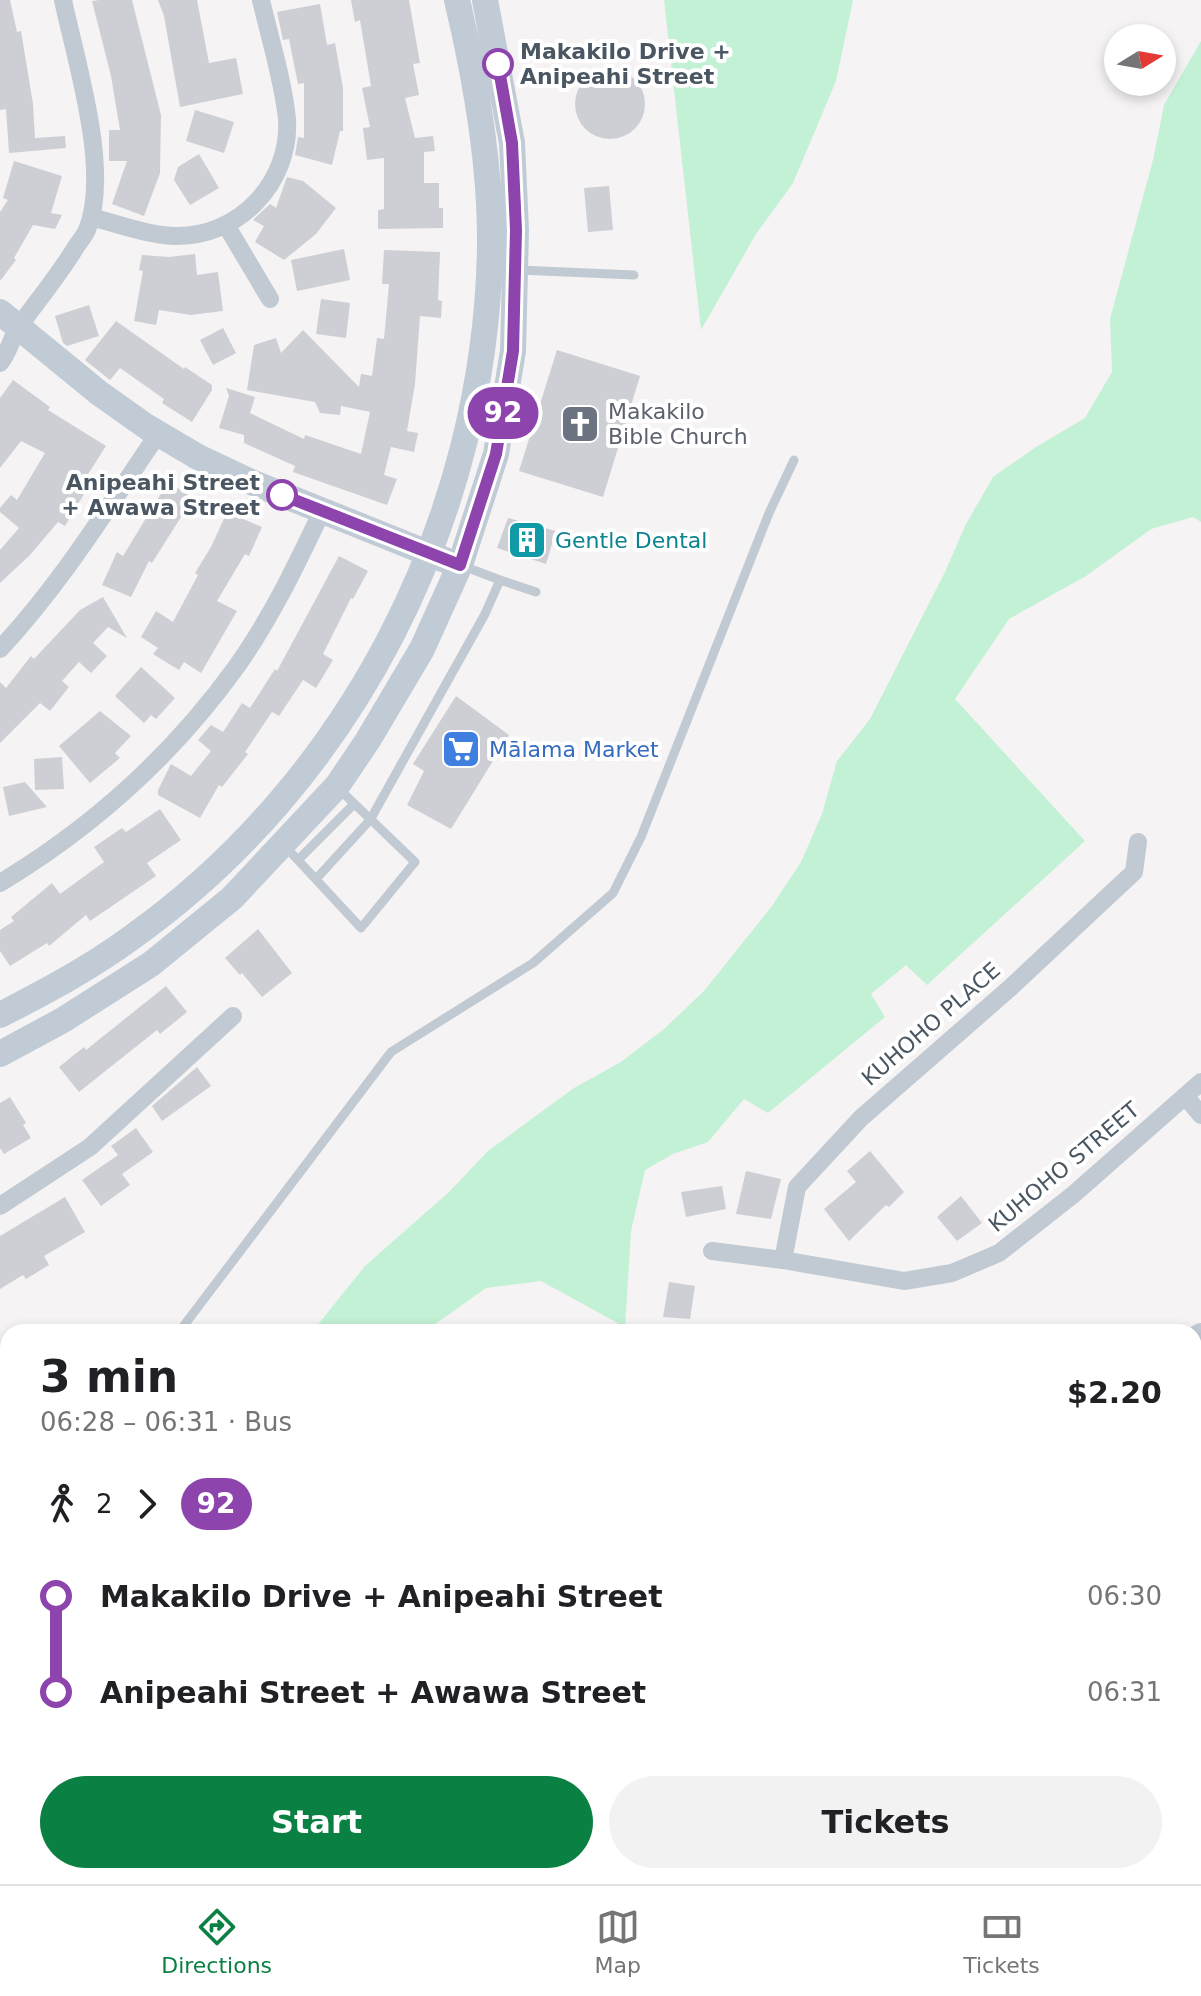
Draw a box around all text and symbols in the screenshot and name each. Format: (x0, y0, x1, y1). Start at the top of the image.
north arrow (1104, 24, 1176, 96)
map controls (1104, 24, 1176, 96)
place label: Makakilo Drive + Anipeahi Street (520, 39, 731, 89)
marker: Makakilo Drive + Anipeahi Street (483, 49, 513, 79)
line badge: 92 (467, 387, 539, 439)
text: 92 (484, 396, 522, 429)
place label: Makakilo Bible Church (608, 399, 748, 449)
church icon: Makakilo Bible Church (559, 403, 601, 445)
place label: Anipeahi Street + Awawa Street (61, 470, 260, 520)
marker: Anipeahi Street + Awawa Street (267, 480, 297, 510)
building icon: Gentle Dental (506, 519, 548, 561)
place label: Gentle Dental (555, 528, 707, 553)
supermarket icon: Mālama Market (440, 728, 482, 770)
place label: Mālama Market (489, 737, 659, 762)
street label: KUHOHO PLACE (857, 957, 1005, 1091)
street label: KUHOHO STREET (984, 1096, 1145, 1237)
text: 3 min (40, 1351, 178, 1402)
text: $2.20 (1067, 1375, 1162, 1410)
text: 06:28 – 06:31 · Bus (40, 1407, 292, 1437)
icon: walk (40, 1482, 84, 1526)
icon: forward (125, 1482, 169, 1526)
text: 92 (197, 1487, 236, 1520)
text: 2 (96, 1489, 113, 1519)
text: Makakilo Drive + Anipeahi Street (100, 1579, 663, 1614)
text: 06:30 (1087, 1581, 1162, 1611)
text: Anipeahi Street + Awawa Street (100, 1675, 646, 1710)
text: 06:31 (1087, 1677, 1162, 1707)
button: Start (40, 1776, 593, 1868)
button: Tickets (609, 1776, 1162, 1868)
tab: Directions (161, 1905, 272, 1978)
tab: Map (594, 1905, 641, 1978)
tab: Tickets (963, 1905, 1040, 1978)

